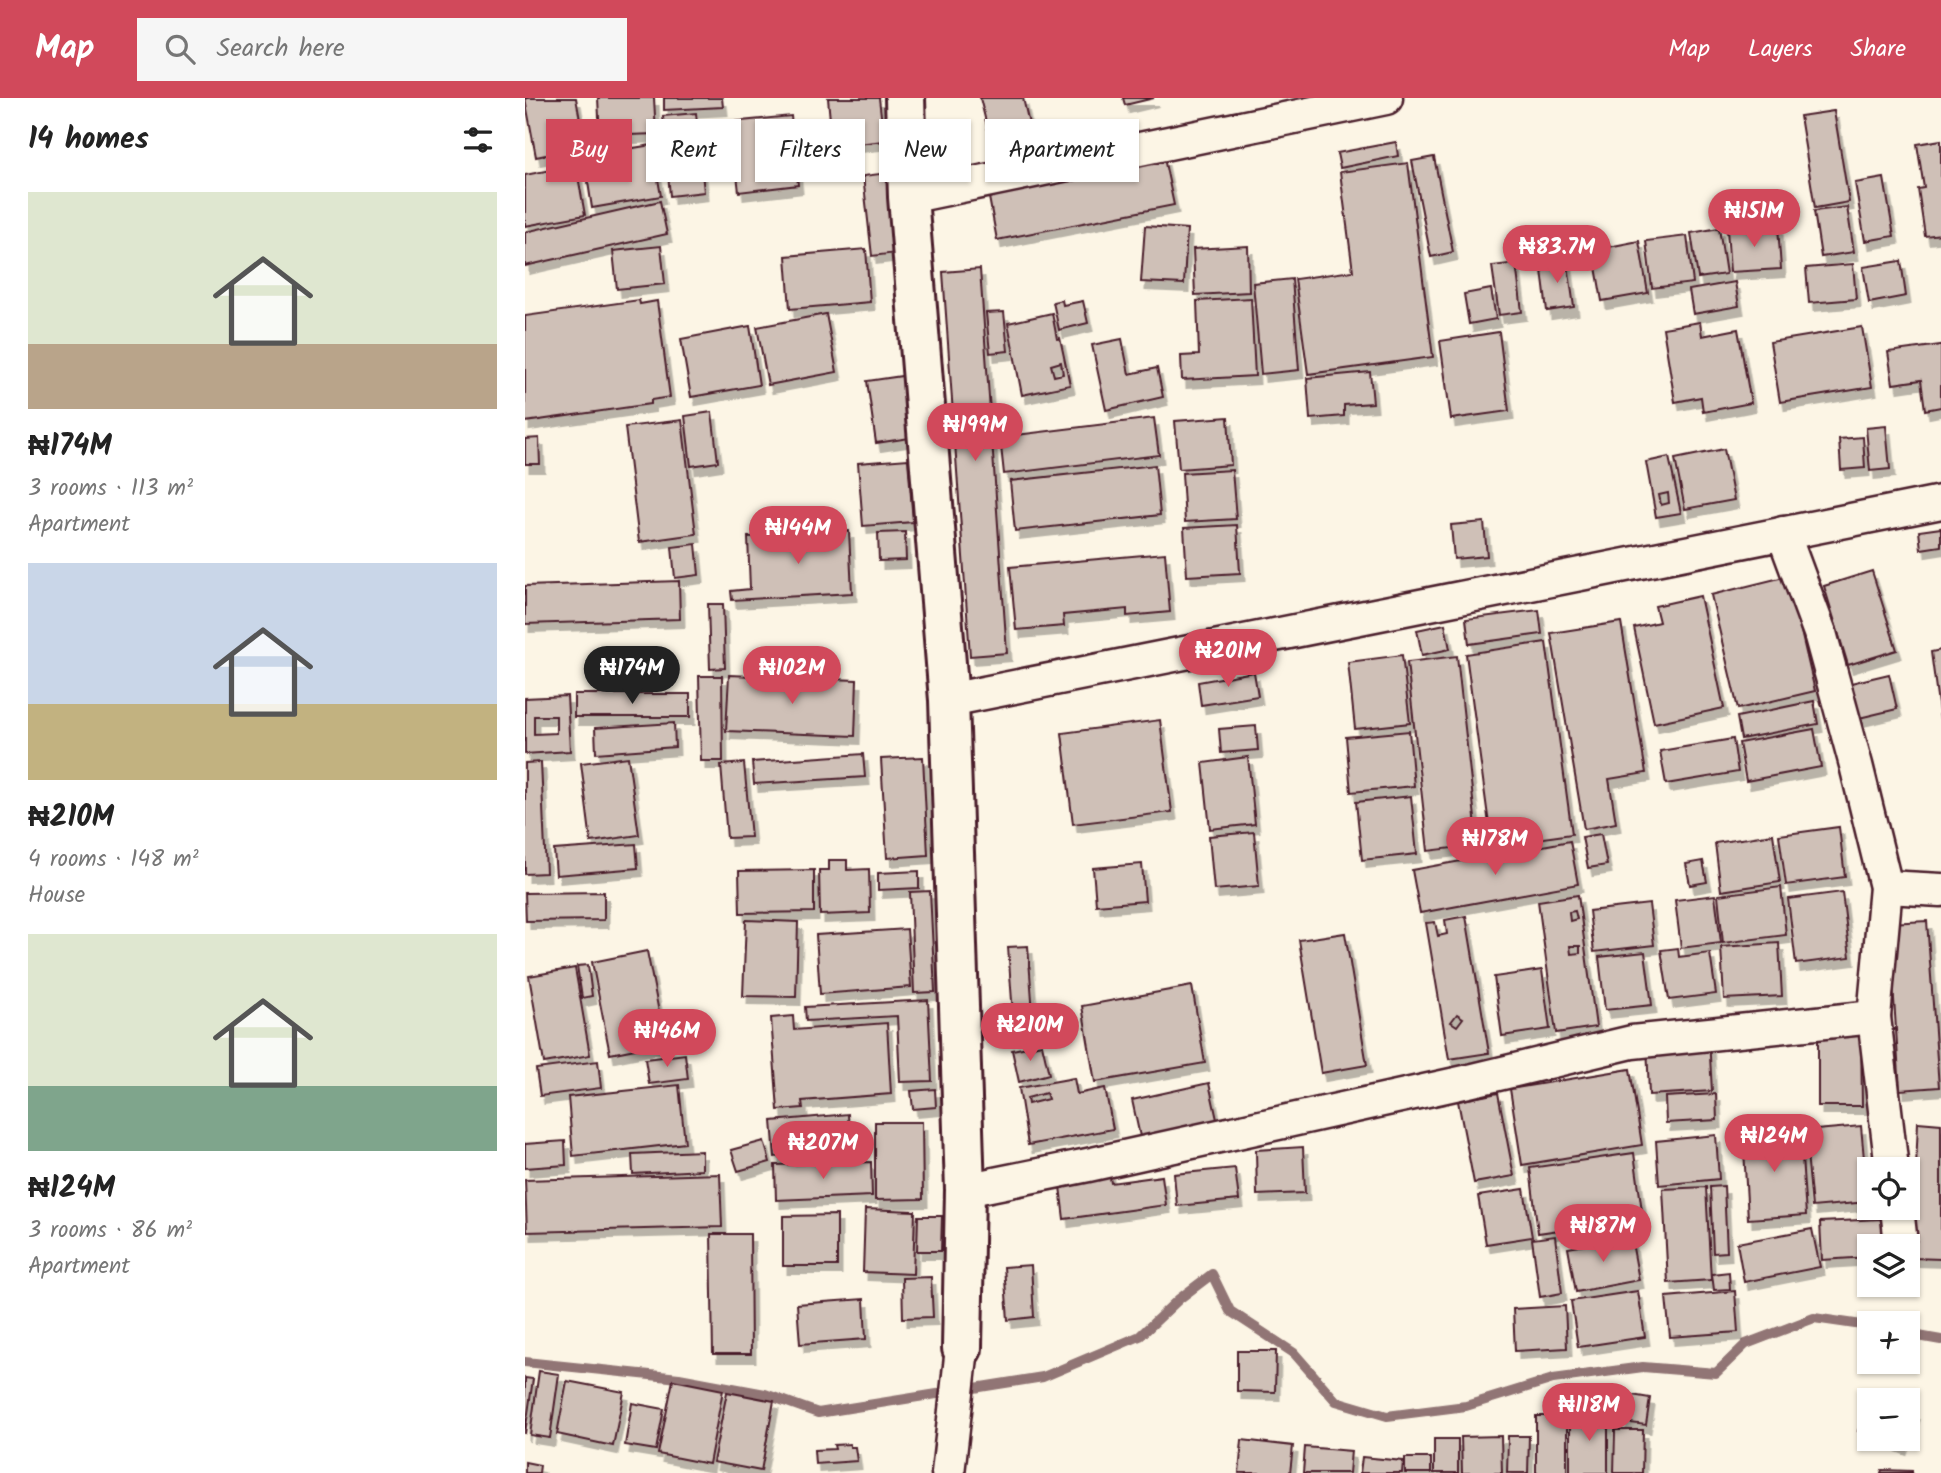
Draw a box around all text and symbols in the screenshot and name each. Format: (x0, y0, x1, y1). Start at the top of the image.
search box (137, 18, 627, 81)
text: Map (35, 23, 95, 76)
text: Search here (217, 28, 345, 70)
icon: search (161, 30, 199, 68)
text: Map (1668, 30, 1710, 69)
text: Layers (1748, 30, 1812, 69)
text: Share (1850, 30, 1906, 69)
text: 14 homes (28, 116, 149, 164)
chip: Buy (546, 119, 632, 182)
chip: Rent (646, 119, 741, 182)
chip: Filters (755, 119, 865, 182)
chip: New (879, 119, 971, 182)
chip: Apartment (985, 119, 1139, 182)
icon: filters (459, 121, 497, 159)
pin: ₦151M (1705, 190, 1803, 249)
text: ₦151M (1724, 194, 1784, 230)
pin: ₦83.7M (1500, 226, 1614, 285)
text: ₦83.7M (1519, 230, 1595, 266)
icon: home (200, 238, 326, 364)
pin: ₦199M (926, 404, 1024, 463)
text: ₦199M (943, 408, 1007, 444)
text: ₦174M (28, 423, 112, 471)
text: 3 rooms · 113 m² (28, 471, 193, 507)
pin: ₦144M (749, 506, 847, 566)
text: Apartment (28, 507, 130, 543)
text: ₦144M (765, 511, 831, 547)
icon: home (200, 609, 326, 735)
pin: ₦201M (1179, 630, 1277, 689)
text: ₦201M (1195, 634, 1261, 670)
pin: ₦174M (583, 646, 681, 706)
pin: ₦102M (743, 646, 841, 706)
text: ₦174M (600, 651, 664, 687)
text: ₦102M (759, 651, 825, 687)
text: ₦210M (28, 794, 114, 842)
pin: ₦178M (1446, 818, 1544, 877)
text: ₦178M (1462, 822, 1528, 858)
text: 4 rooms · 148 m² (28, 842, 199, 878)
text: House (28, 878, 85, 914)
icon: home (200, 980, 326, 1106)
pin: ₦210M (981, 1004, 1079, 1063)
text: ₦210M (997, 1008, 1063, 1044)
pin: ₦146M (618, 1010, 716, 1069)
text: ₦146M (634, 1014, 700, 1050)
pin: ₦124M (1725, 1114, 1823, 1174)
text: ₦124M (1741, 1119, 1807, 1155)
pin: ₦207M (774, 1122, 872, 1181)
text: ₦207M (788, 1126, 858, 1162)
map controls (1857, 1157, 1920, 1451)
button: locate (1857, 1157, 1920, 1220)
text: ₦124M (28, 1165, 115, 1213)
pin: ₦187M (1554, 1204, 1652, 1264)
text: ₦187M (1570, 1209, 1636, 1245)
text: 3 rooms · 86 m² (28, 1213, 192, 1249)
button: layers (1857, 1234, 1920, 1297)
text: Apartment (28, 1249, 130, 1285)
button: + (1857, 1311, 1920, 1374)
pin: ₦118M (1540, 1384, 1638, 1443)
text: ₦118M (1558, 1388, 1620, 1424)
button: − (1857, 1388, 1920, 1451)

